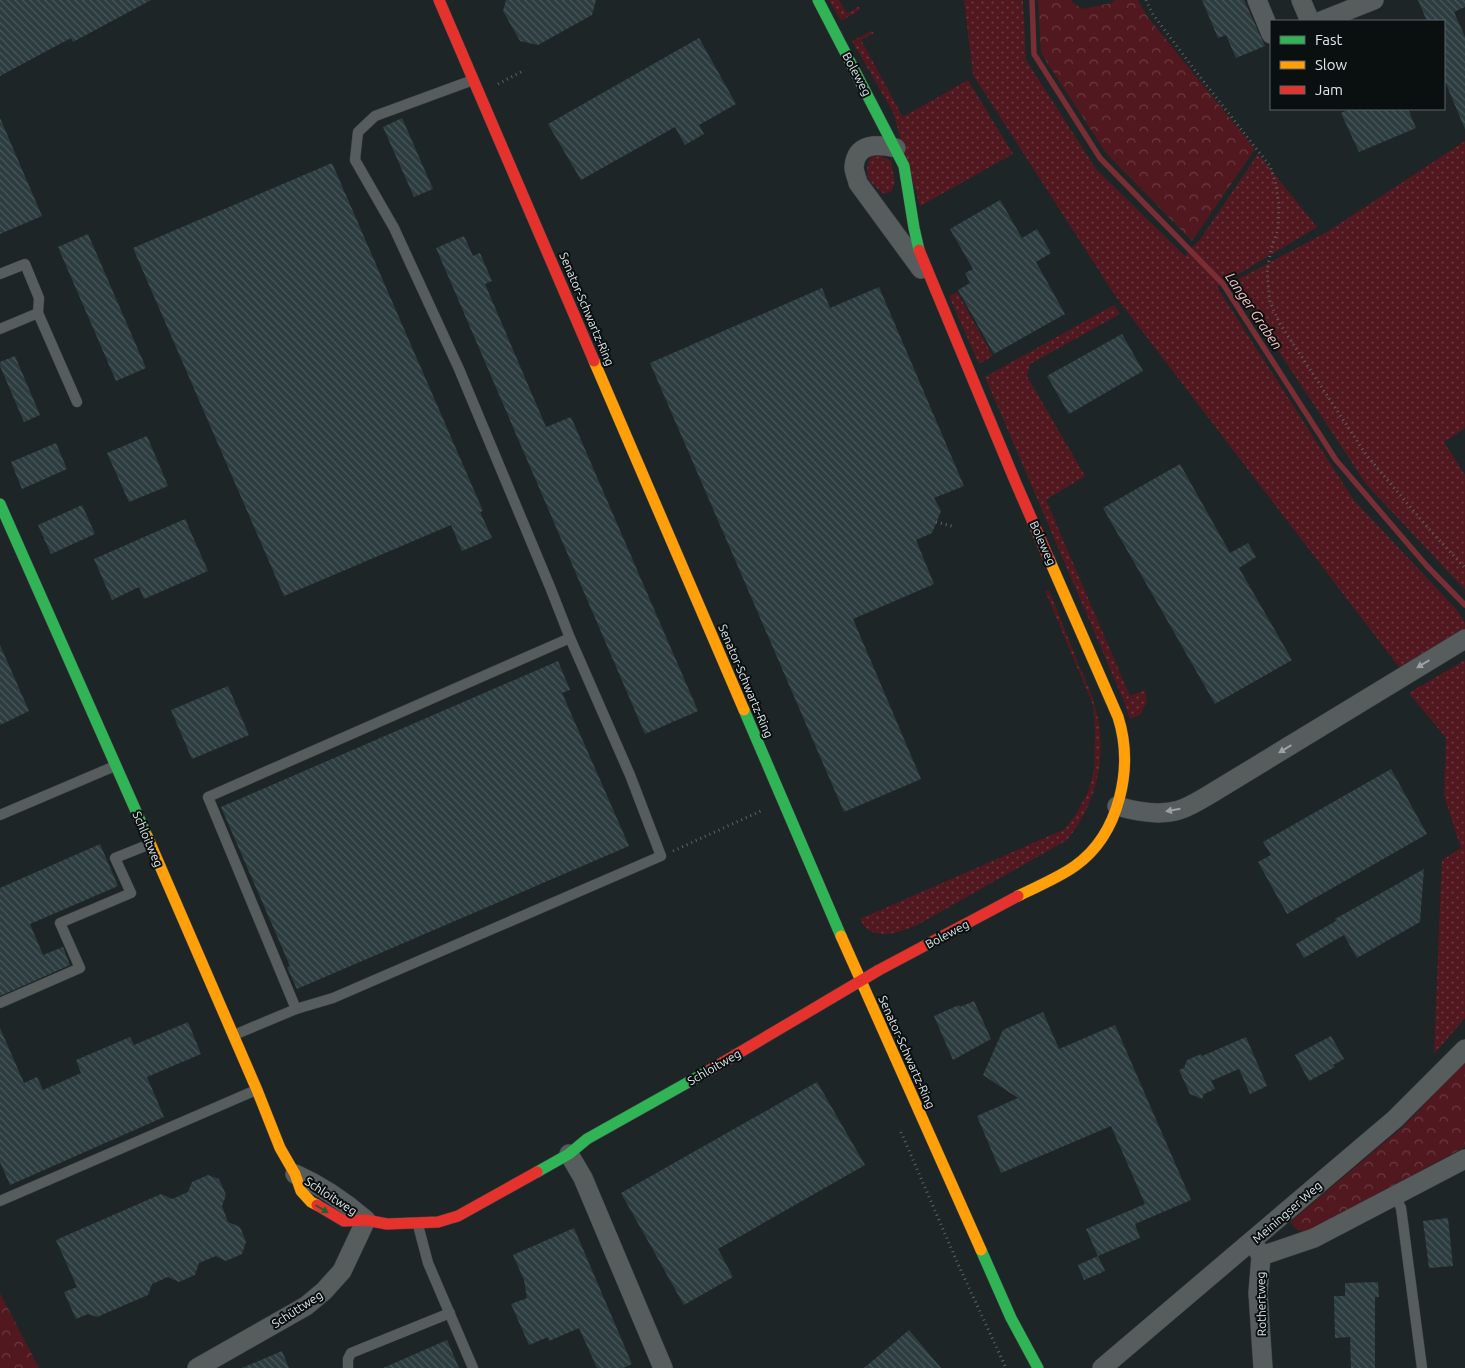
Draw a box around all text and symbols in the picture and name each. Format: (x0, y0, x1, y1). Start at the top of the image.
legend (1270, 20, 1445, 110)
text: Fast (1315, 31, 1343, 48)
street label: Boleweg (840, 50, 874, 98)
text: Slow (1315, 56, 1348, 73)
text: Jam (1315, 81, 1343, 98)
street label: Senator-Schwartz-Ring (557, 250, 617, 368)
water label: Langer Graben (1222, 269, 1286, 353)
street label: Boleweg (1027, 519, 1059, 567)
street label: Senator-Schwartz-Ring (716, 622, 776, 740)
one-way arrow (1417, 660, 1430, 669)
one-way arrow (1278, 744, 1291, 753)
one-way arrow (1165, 807, 1181, 815)
street label: Schloitweg (130, 809, 166, 869)
street label: Boleweg (923, 917, 971, 951)
street label: Senator-Schwartz-Ring (876, 994, 938, 1110)
street label: Schloitweg (685, 1047, 743, 1087)
street label: Schloitweg (303, 1174, 359, 1218)
street label: Meiningser Weg (1250, 1179, 1324, 1245)
one-way arrow (316, 1205, 329, 1214)
street label: Rothertweg (1254, 1272, 1268, 1336)
street label: Schüttweg (269, 1288, 325, 1330)

